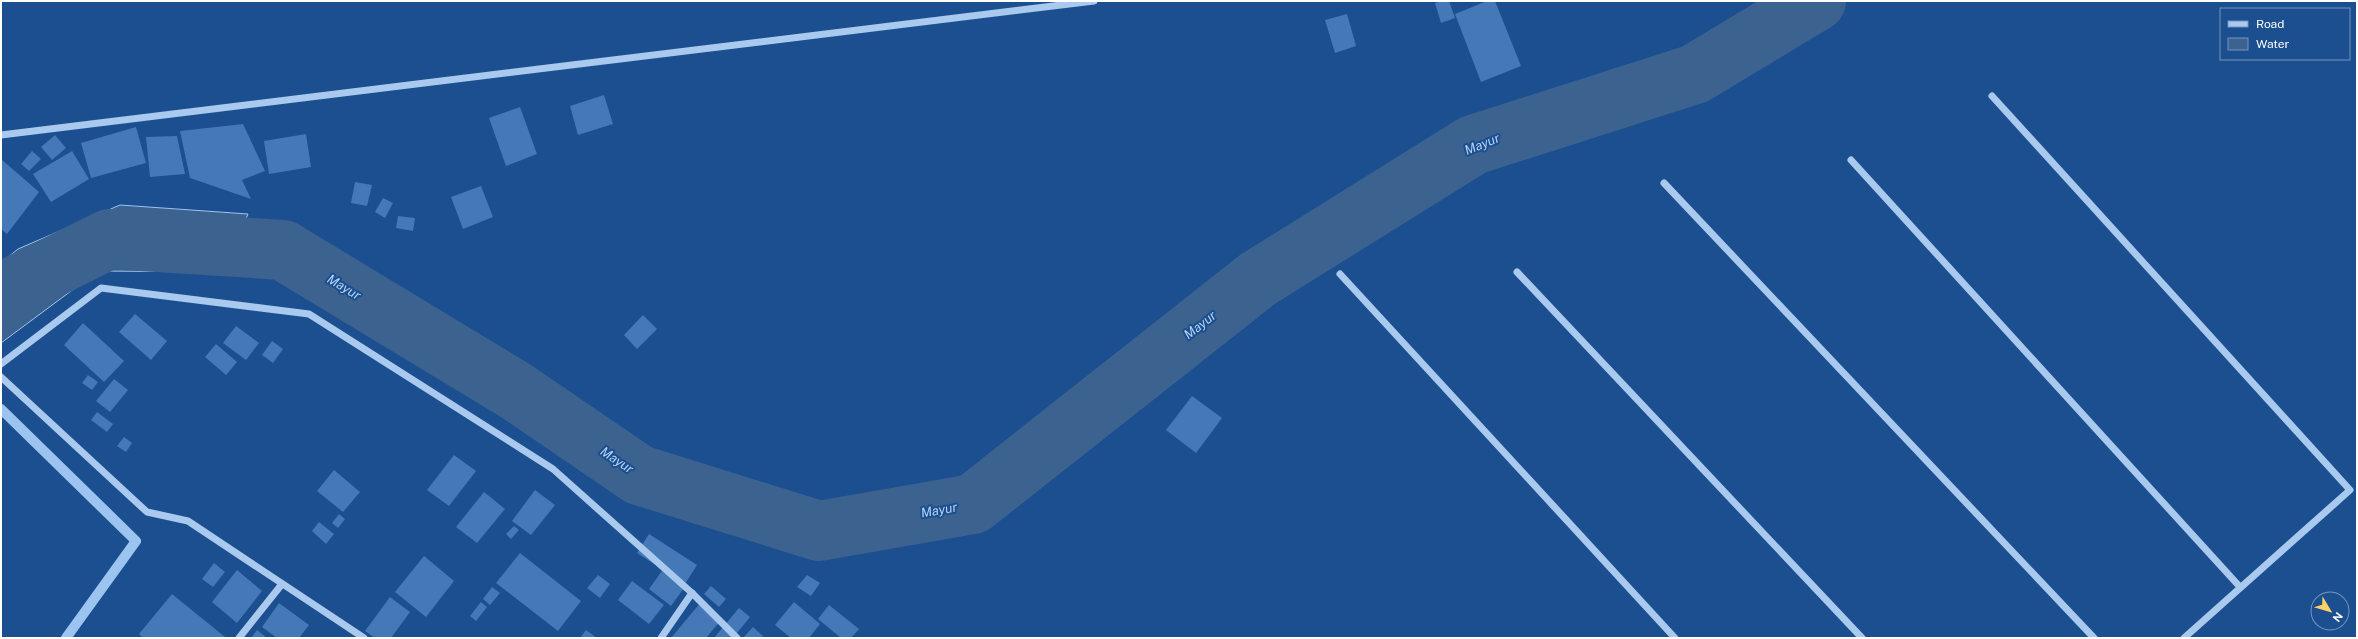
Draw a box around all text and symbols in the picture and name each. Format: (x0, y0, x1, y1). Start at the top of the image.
legend (2220, 8, 2350, 60)
text: Road (2256, 17, 2284, 31)
text: Water (2256, 37, 2290, 51)
water label: Mayur (1462, 130, 1502, 158)
water label: Mayur (324, 271, 364, 303)
water label: Mayur (1181, 308, 1219, 342)
water label: Mayur (598, 444, 636, 477)
water label: Mayur (920, 499, 958, 521)
north arrow (2310, 591, 2350, 631)
text: N (2331, 610, 2345, 624)

